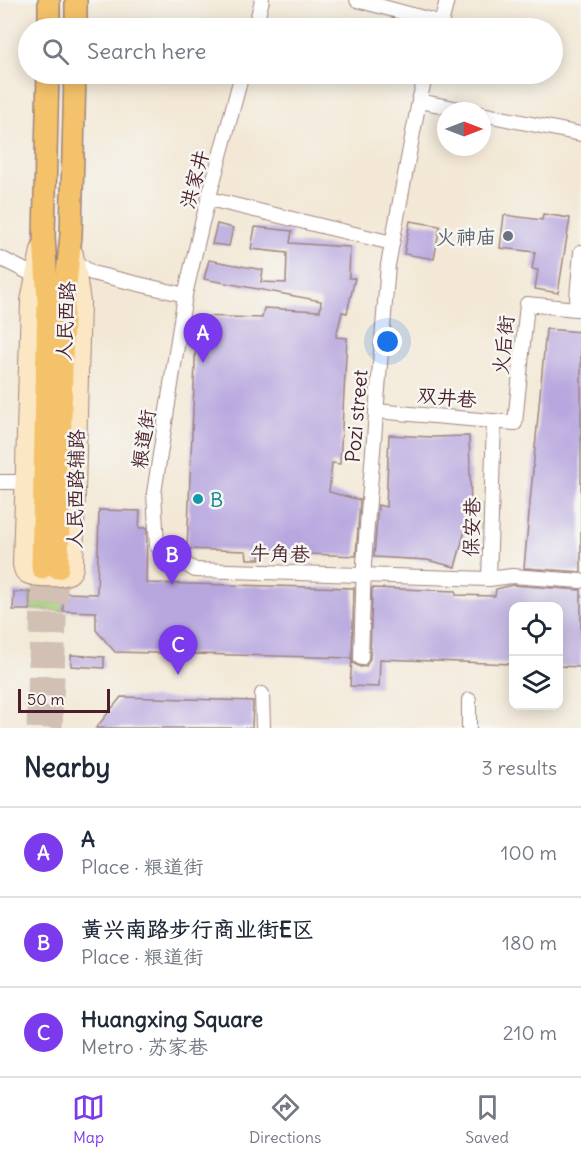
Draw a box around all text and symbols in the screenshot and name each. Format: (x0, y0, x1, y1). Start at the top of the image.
search box (18, 18, 563, 84)
icon: search (39, 35, 72, 68)
text: Search here (87, 37, 206, 65)
north arrow (437, 102, 491, 156)
street label: 洪家井 (174, 147, 214, 211)
place label: 火神庙 (436, 224, 496, 249)
marker: 火神庙 (501, 229, 515, 243)
street label: 人民西路 (50, 279, 80, 362)
pin: A (184, 314, 222, 363)
street label: 火后街 (487, 314, 519, 376)
your location (373, 327, 402, 356)
street label: Pozi street (339, 368, 373, 464)
street label: 双井巷 (416, 382, 479, 412)
street label: 粮道街 (126, 407, 160, 471)
street label: 人民西路辅路 (61, 428, 89, 549)
place label: B (210, 487, 223, 512)
marker: B (191, 492, 205, 506)
street label: 保安巷 (457, 496, 485, 557)
pin: B (152, 536, 192, 585)
street label: 牛角巷 (250, 539, 311, 567)
map controls (509, 602, 563, 710)
button: locate (509, 602, 563, 656)
pin: C (158, 626, 198, 675)
button: layers (509, 656, 563, 710)
scale bar (18, 686, 110, 714)
text: 50 m (27, 689, 65, 709)
text: Nearby (24, 751, 110, 784)
text: 3 results (481, 755, 557, 780)
text: A (81, 825, 95, 853)
text: A (37, 840, 50, 865)
text: 100 m (500, 840, 557, 865)
text: Place · 粮道街 (81, 854, 203, 879)
text: 黄兴南路步行商业街E区 (81, 915, 314, 943)
text: B (37, 930, 50, 955)
text: 180 m (502, 930, 557, 955)
text: Place · 粮道街 (81, 944, 203, 969)
text: Huangxing Square (81, 1005, 263, 1033)
text: C (37, 1020, 50, 1045)
text: 210 m (503, 1020, 557, 1045)
text: Metro · 苏家巷 (81, 1034, 208, 1059)
tab: Map (72, 1091, 105, 1147)
tab: Directions (249, 1091, 321, 1147)
tab: Saved (465, 1091, 509, 1147)

